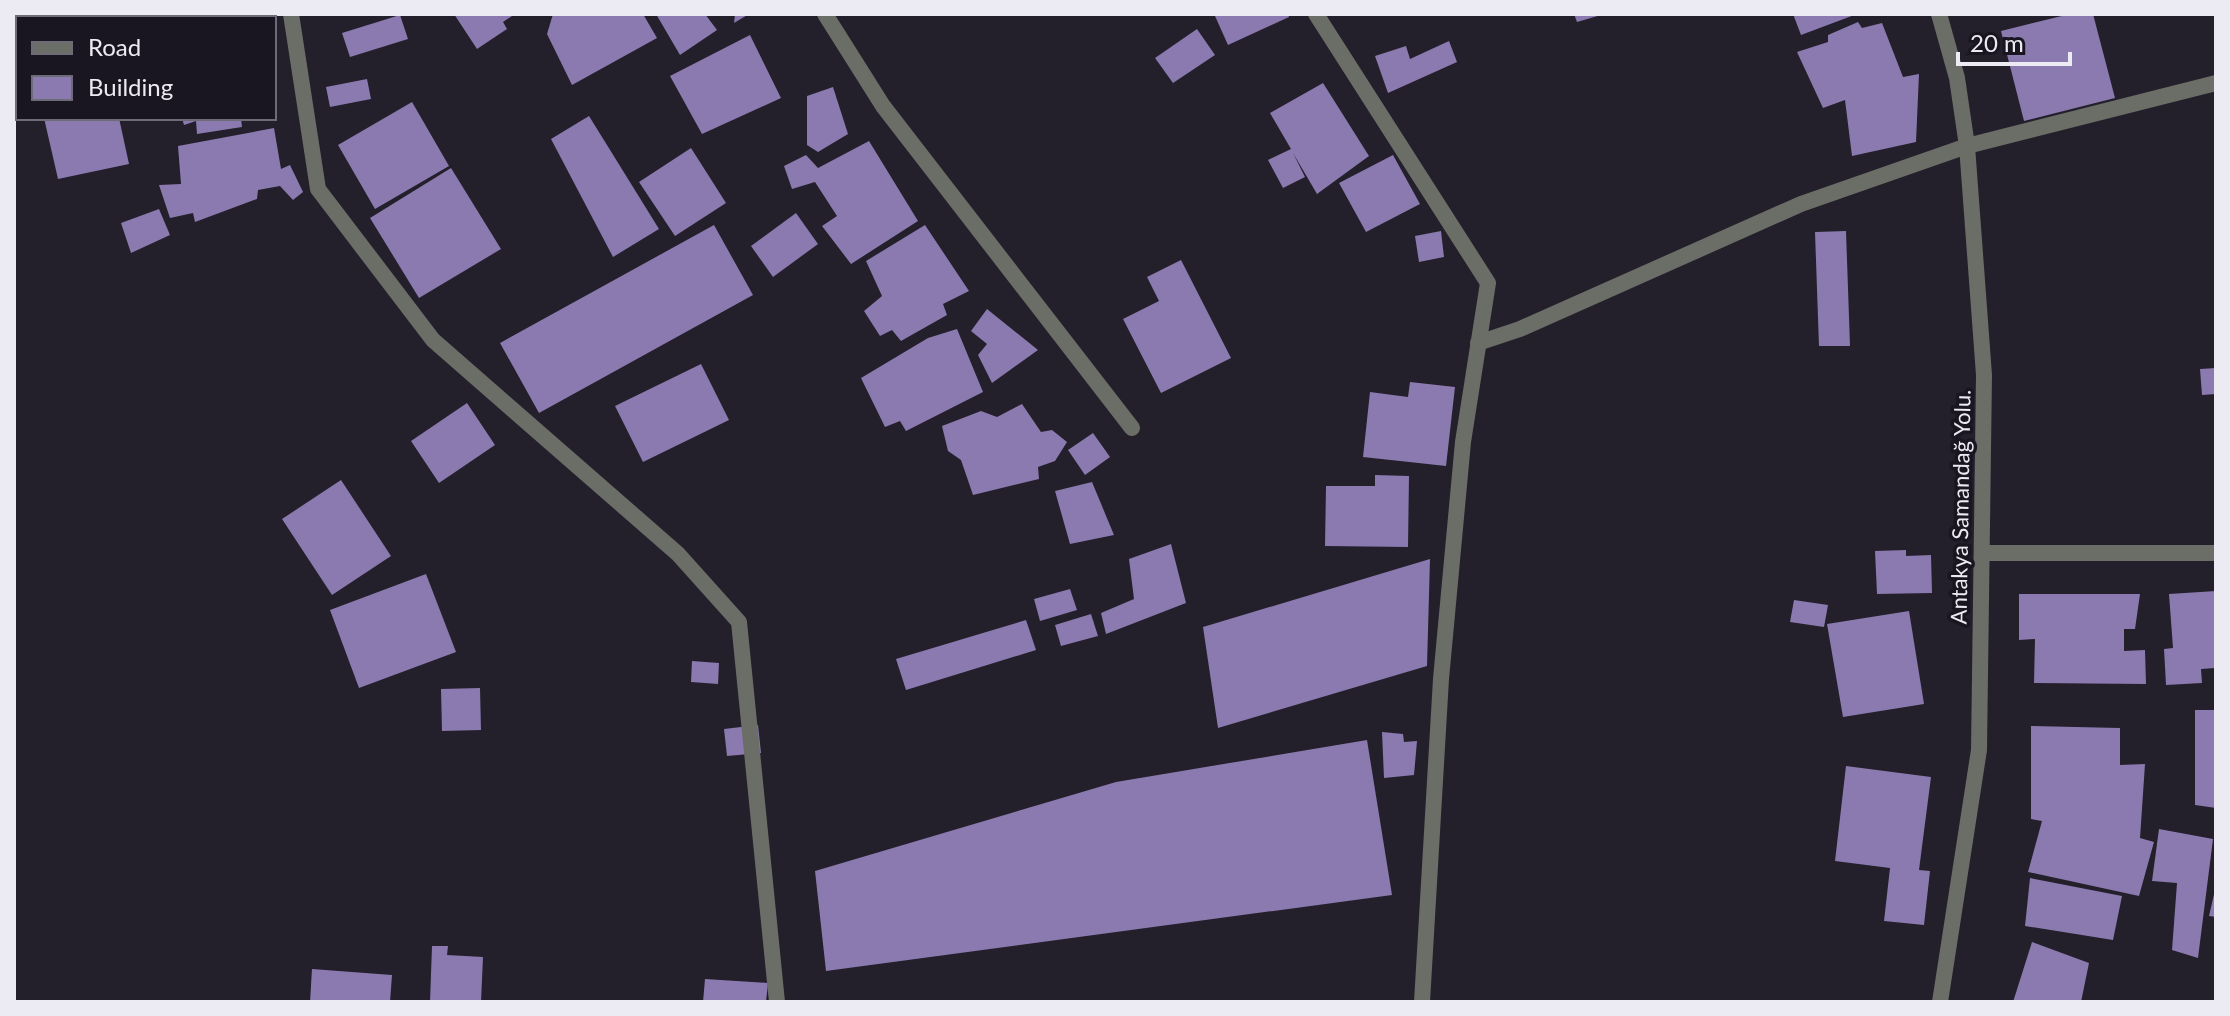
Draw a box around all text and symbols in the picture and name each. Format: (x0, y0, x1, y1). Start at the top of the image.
legend (16, 16, 276, 120)
scale bar (1958, 16, 2070, 66)
text: 20 m (1970, 28, 2024, 57)
text: Road (88, 32, 141, 61)
text: Building (88, 72, 173, 101)
street label: Antakya Samandağ Yolu. (1944, 389, 1976, 625)

